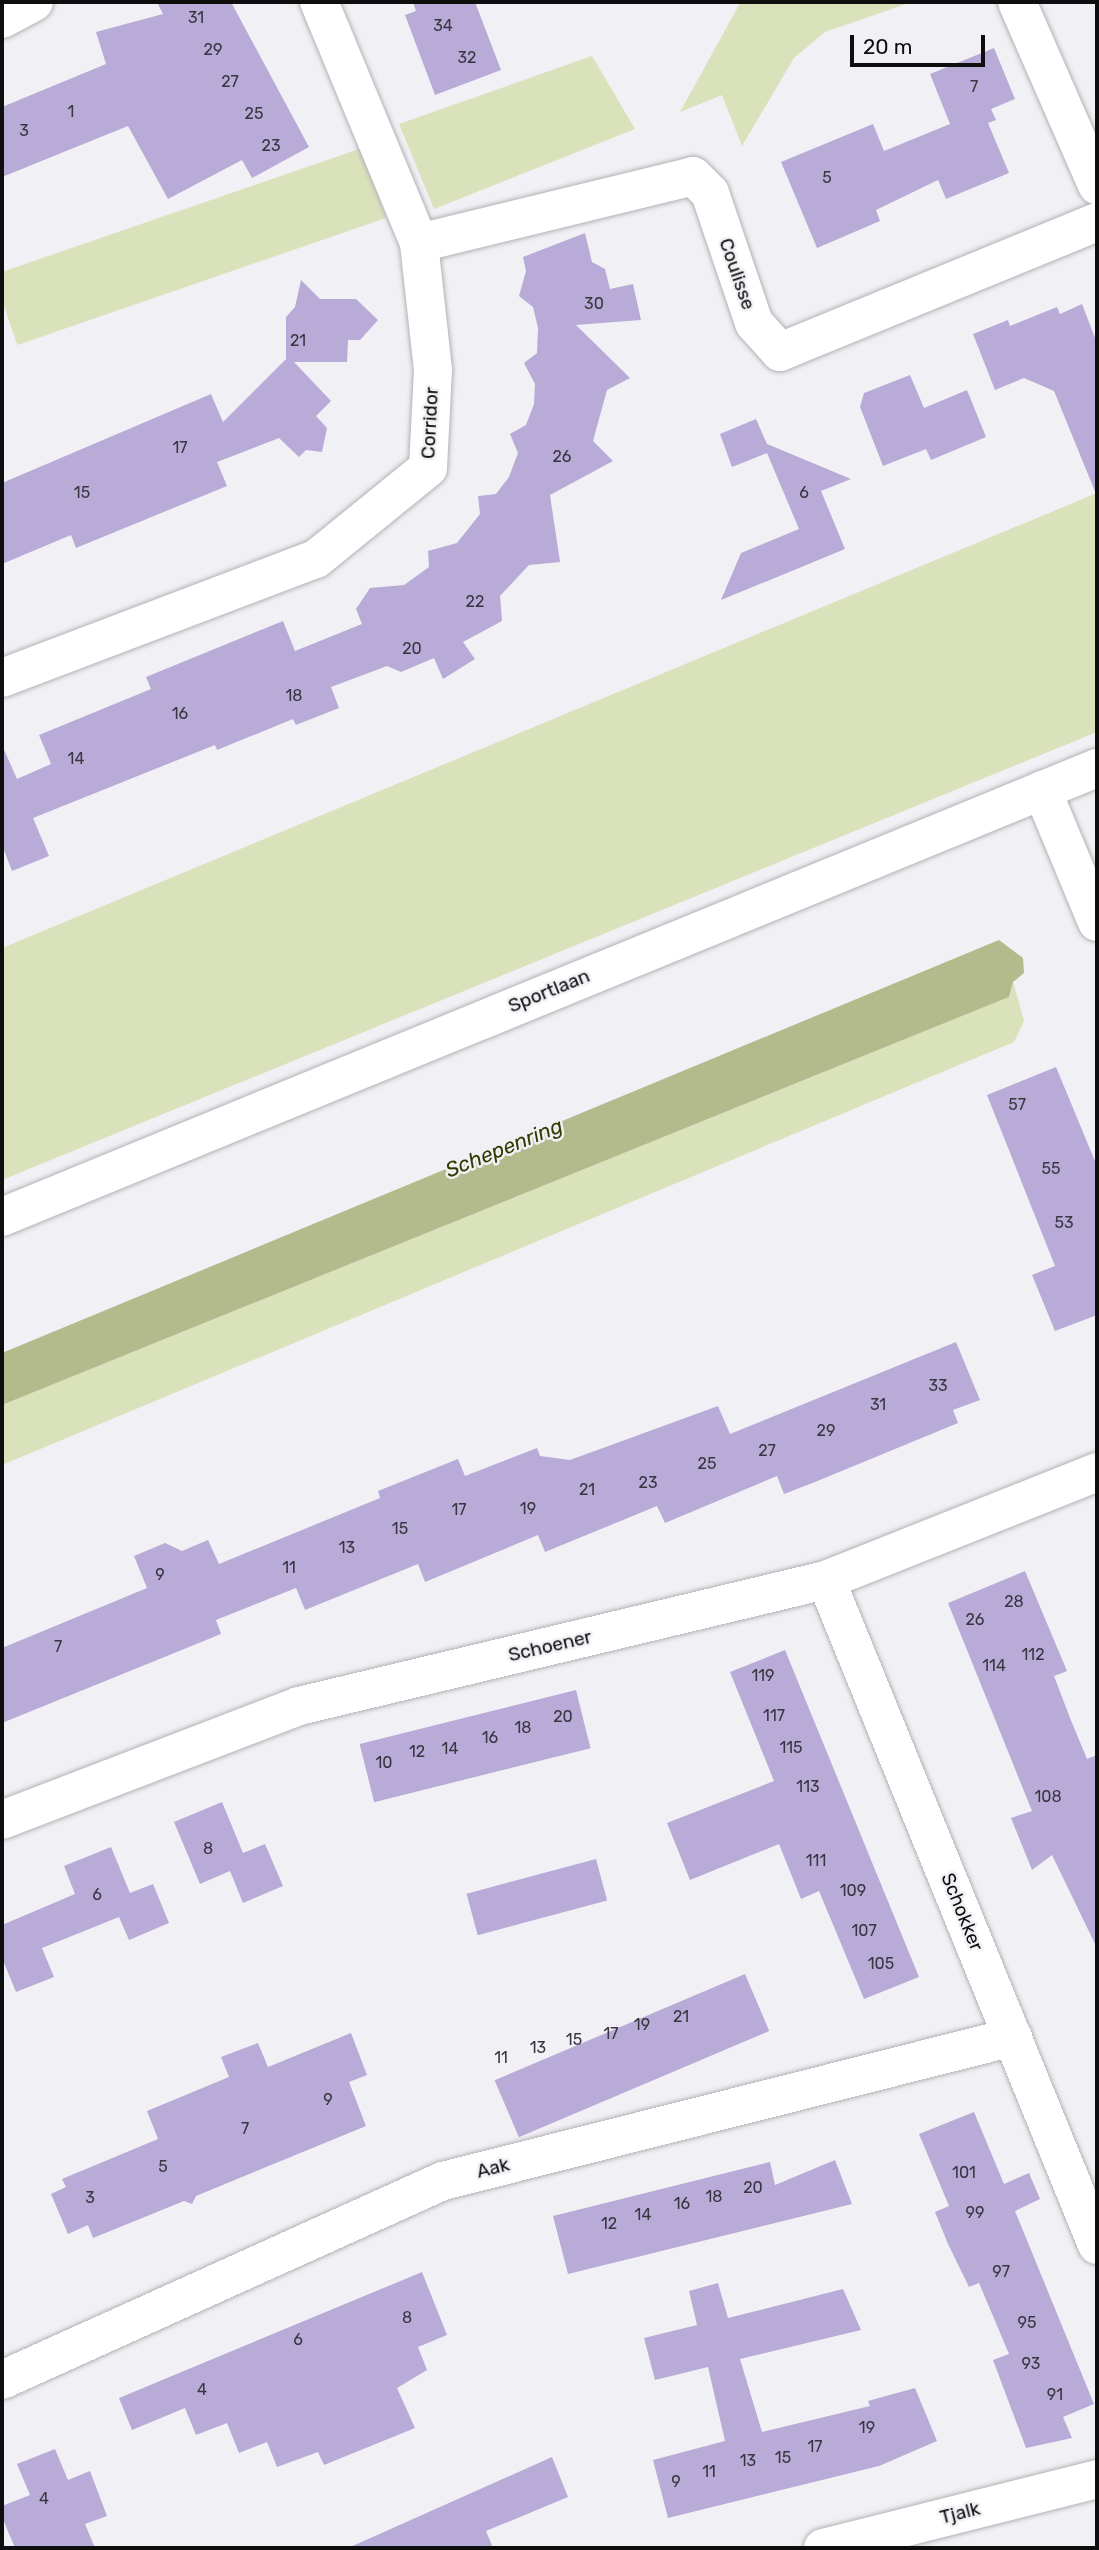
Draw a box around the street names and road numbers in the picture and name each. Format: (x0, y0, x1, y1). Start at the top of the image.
street label: Coulisse (714, 235, 760, 313)
street label: Corridor (417, 386, 443, 460)
street label: Sportlaan (505, 964, 593, 1018)
street label: Schoener (506, 1625, 594, 1667)
street label: Schokker (936, 1870, 988, 1954)
street label: Aak (474, 2153, 512, 2183)
street label: Tjalk (938, 2497, 982, 2529)

